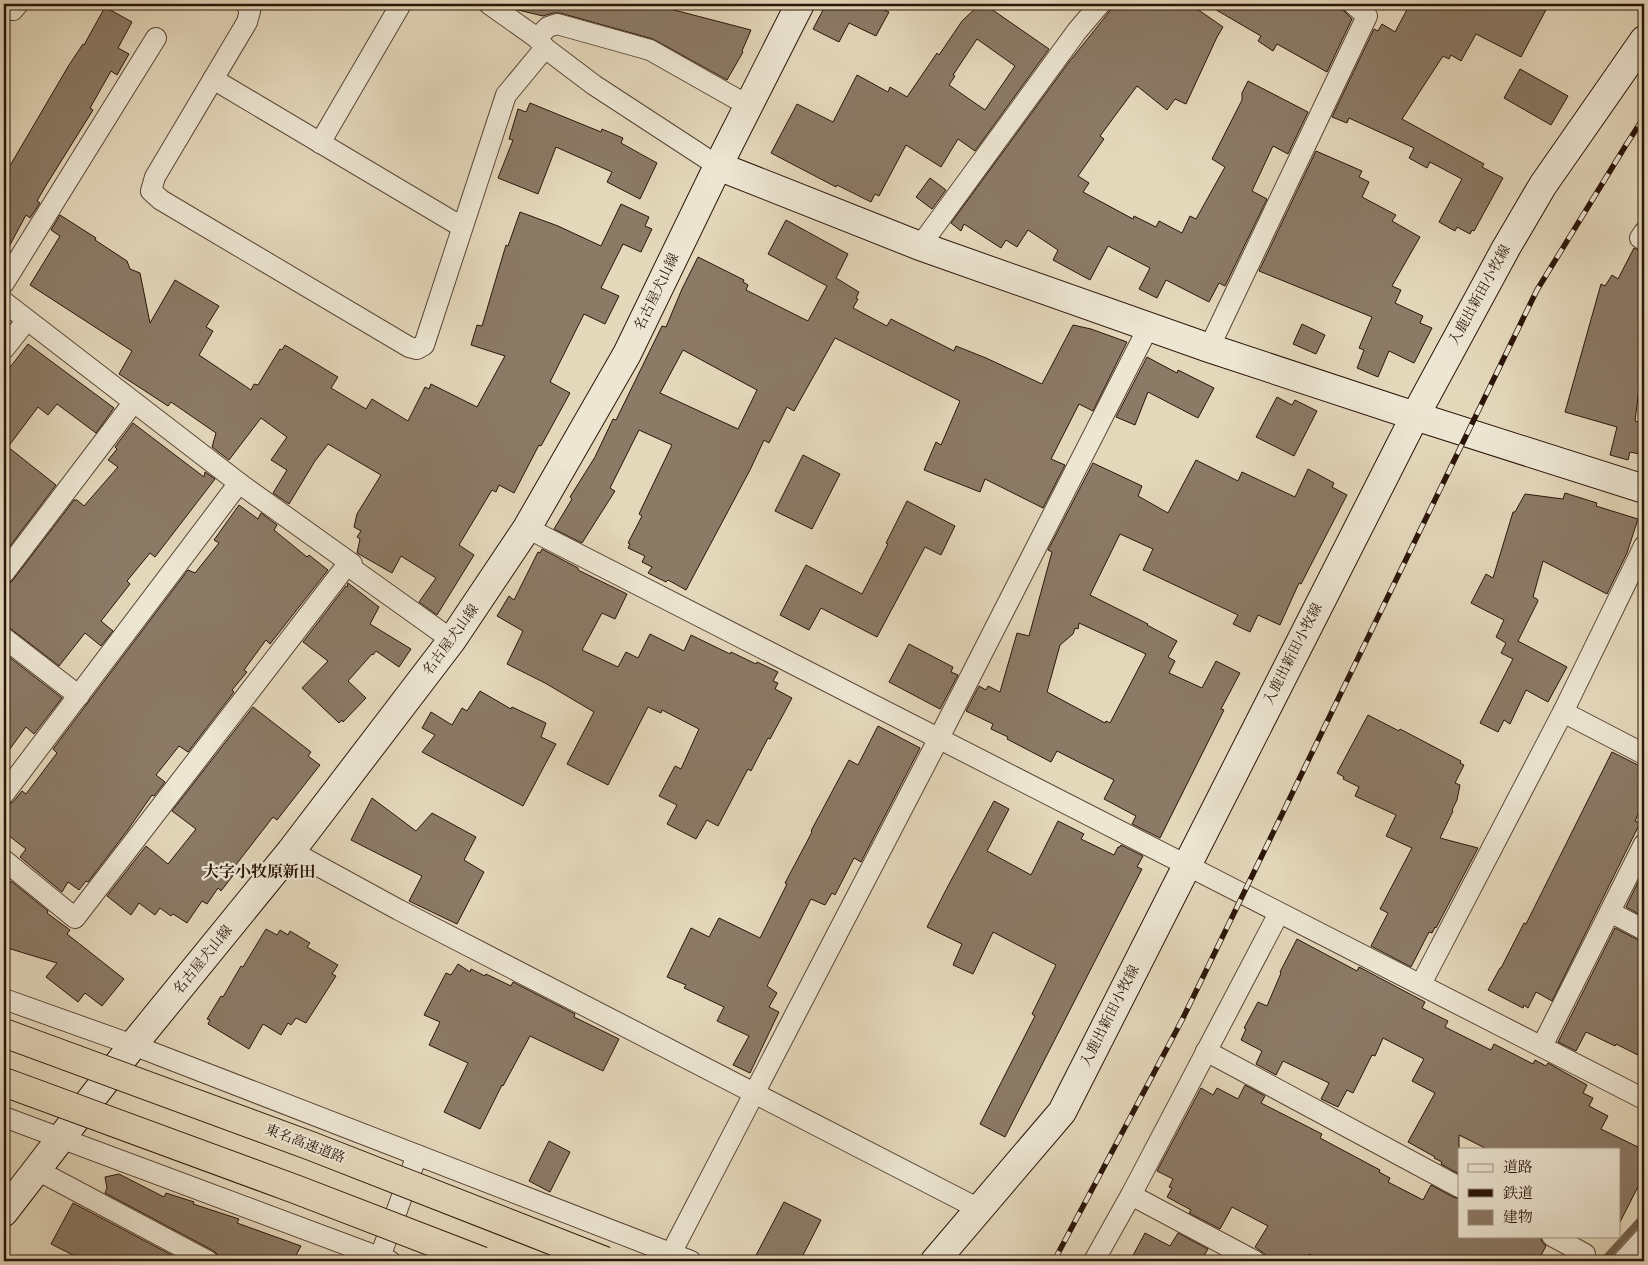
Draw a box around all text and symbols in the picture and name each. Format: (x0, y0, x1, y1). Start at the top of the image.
street label: 入鹿出新田小牧線 (1446, 242, 1513, 347)
street label: 名古屋犬山線 (631, 251, 682, 333)
street label: 入鹿出新田小牧線 (1260, 600, 1325, 707)
street label: 名古屋犬山線 (420, 601, 481, 678)
district label: 大字小牧原新田 (203, 863, 315, 881)
street label: 名古屋犬山線 (170, 922, 235, 997)
street label: 入鹿出新田小牧線 (1077, 962, 1142, 1069)
street label: 東名高速道路 (263, 1121, 347, 1166)
legend (1458, 1148, 1620, 1238)
text: 道路 (1503, 1159, 1533, 1176)
text: 鉄道 (1503, 1185, 1533, 1202)
text: 建物 (1503, 1209, 1533, 1226)

